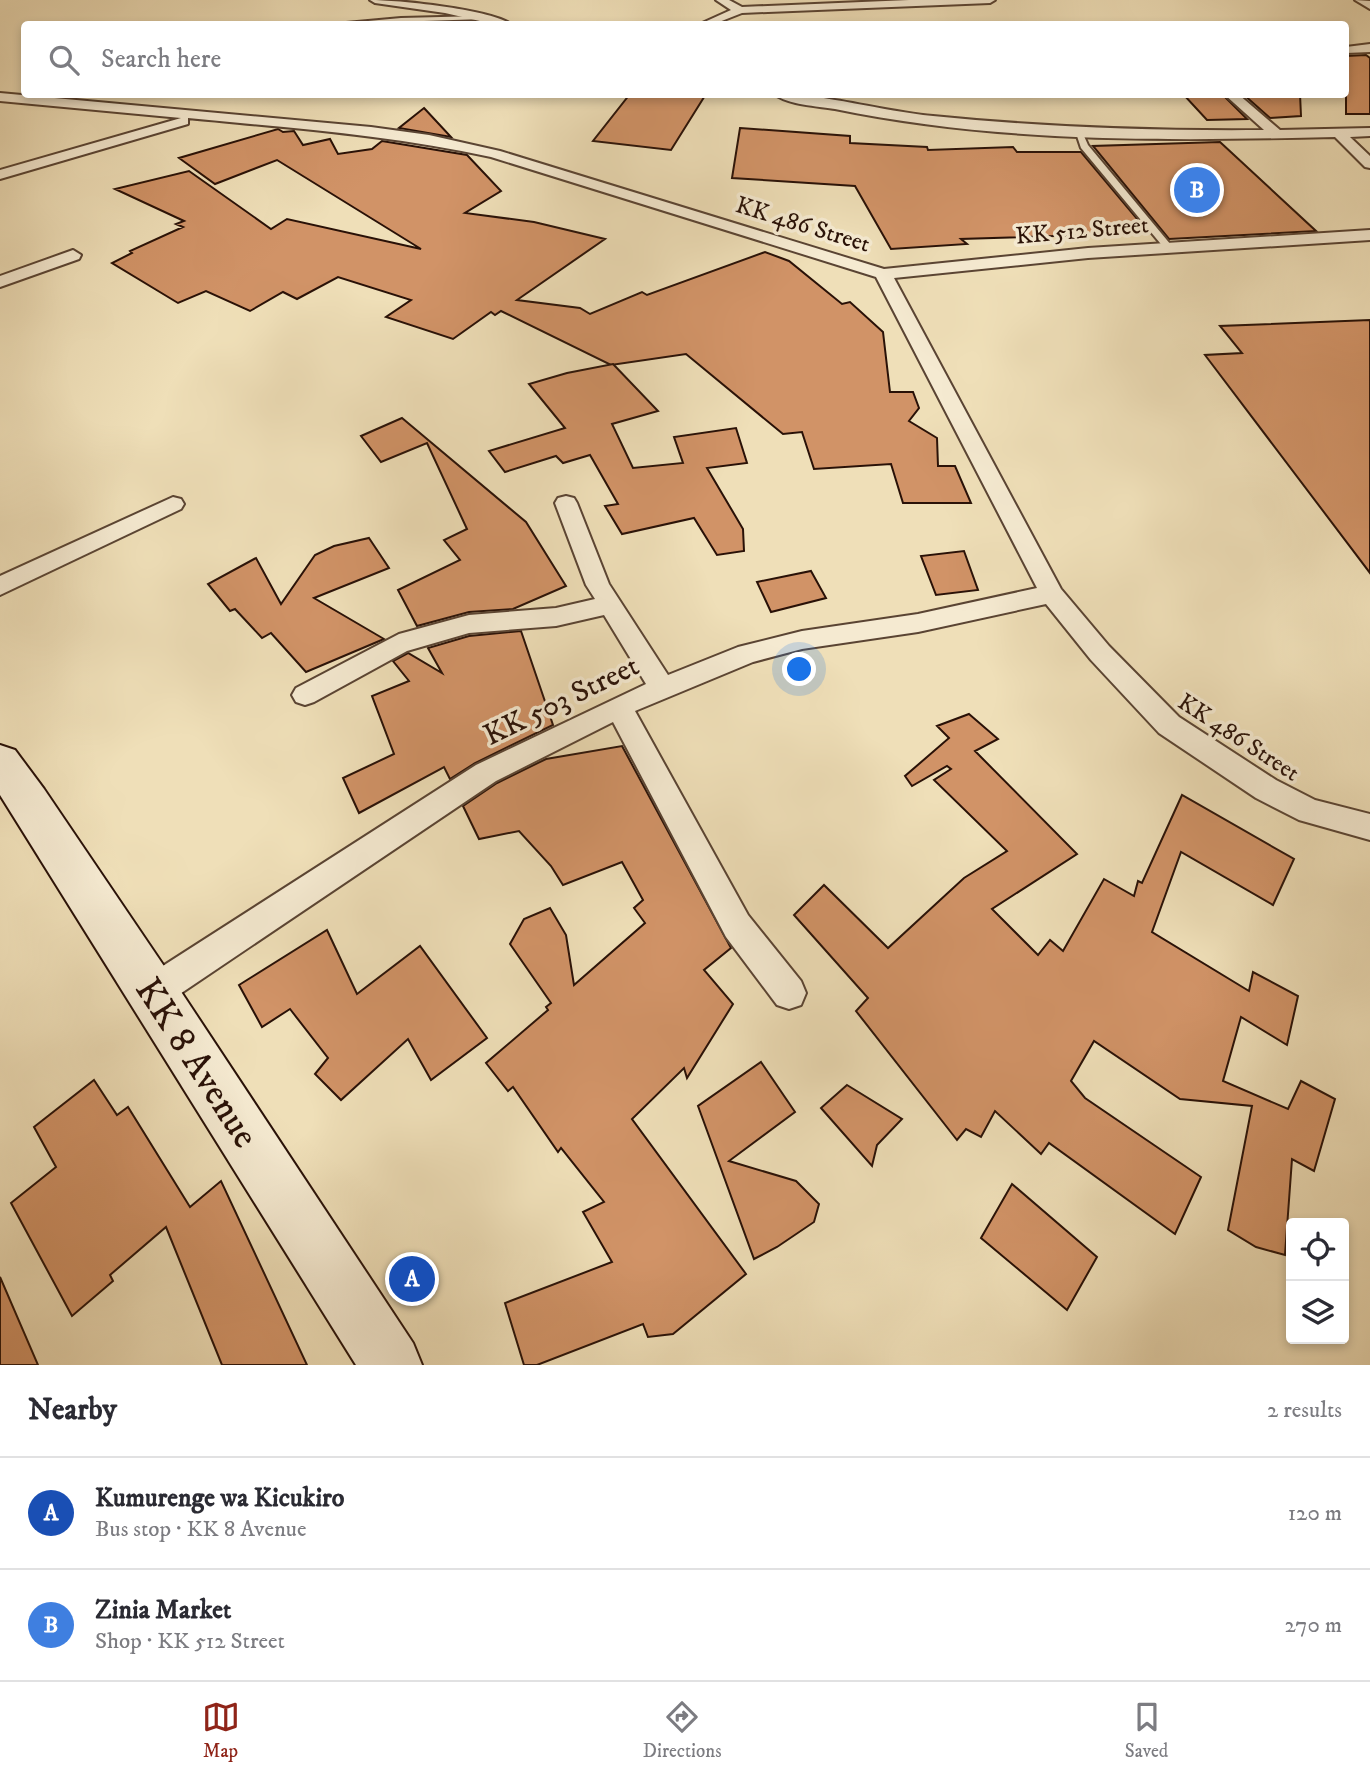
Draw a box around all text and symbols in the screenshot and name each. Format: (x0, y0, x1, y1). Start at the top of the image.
search box (21, 21, 1349, 98)
icon: search (45, 41, 83, 79)
text: Search here (101, 43, 221, 76)
pin: B (1174, 164, 1220, 216)
street label: KK 486 Street (732, 190, 874, 260)
street label: KK 512 Street (1014, 210, 1150, 252)
street label: KK 503 Street (478, 648, 645, 755)
your location (782, 652, 816, 686)
street label: KK 486 Street (1172, 687, 1305, 788)
street label: KK 8 Avenue (124, 970, 268, 1157)
map controls (1286, 1218, 1349, 1344)
button: locate (1286, 1218, 1349, 1281)
pin: A (389, 1253, 435, 1305)
button: layers (1286, 1281, 1349, 1344)
text: Nearby (28, 1392, 117, 1429)
text: 2 results (1267, 1396, 1342, 1425)
text: Kumurenge wa Kicukiro (95, 1482, 344, 1515)
text: A (44, 1499, 58, 1528)
text: 120 m (1288, 1499, 1342, 1528)
text: Bus stop · KK 8 Avenue (95, 1515, 306, 1544)
text: Zinia Market (95, 1594, 231, 1627)
text: B (44, 1611, 58, 1640)
text: 270 m (1285, 1611, 1342, 1640)
text: Shop · KK 512 Street (95, 1627, 285, 1656)
tab: Map (202, 1698, 240, 1763)
tab: Directions (643, 1698, 722, 1763)
tab: Saved (1125, 1698, 1168, 1763)

